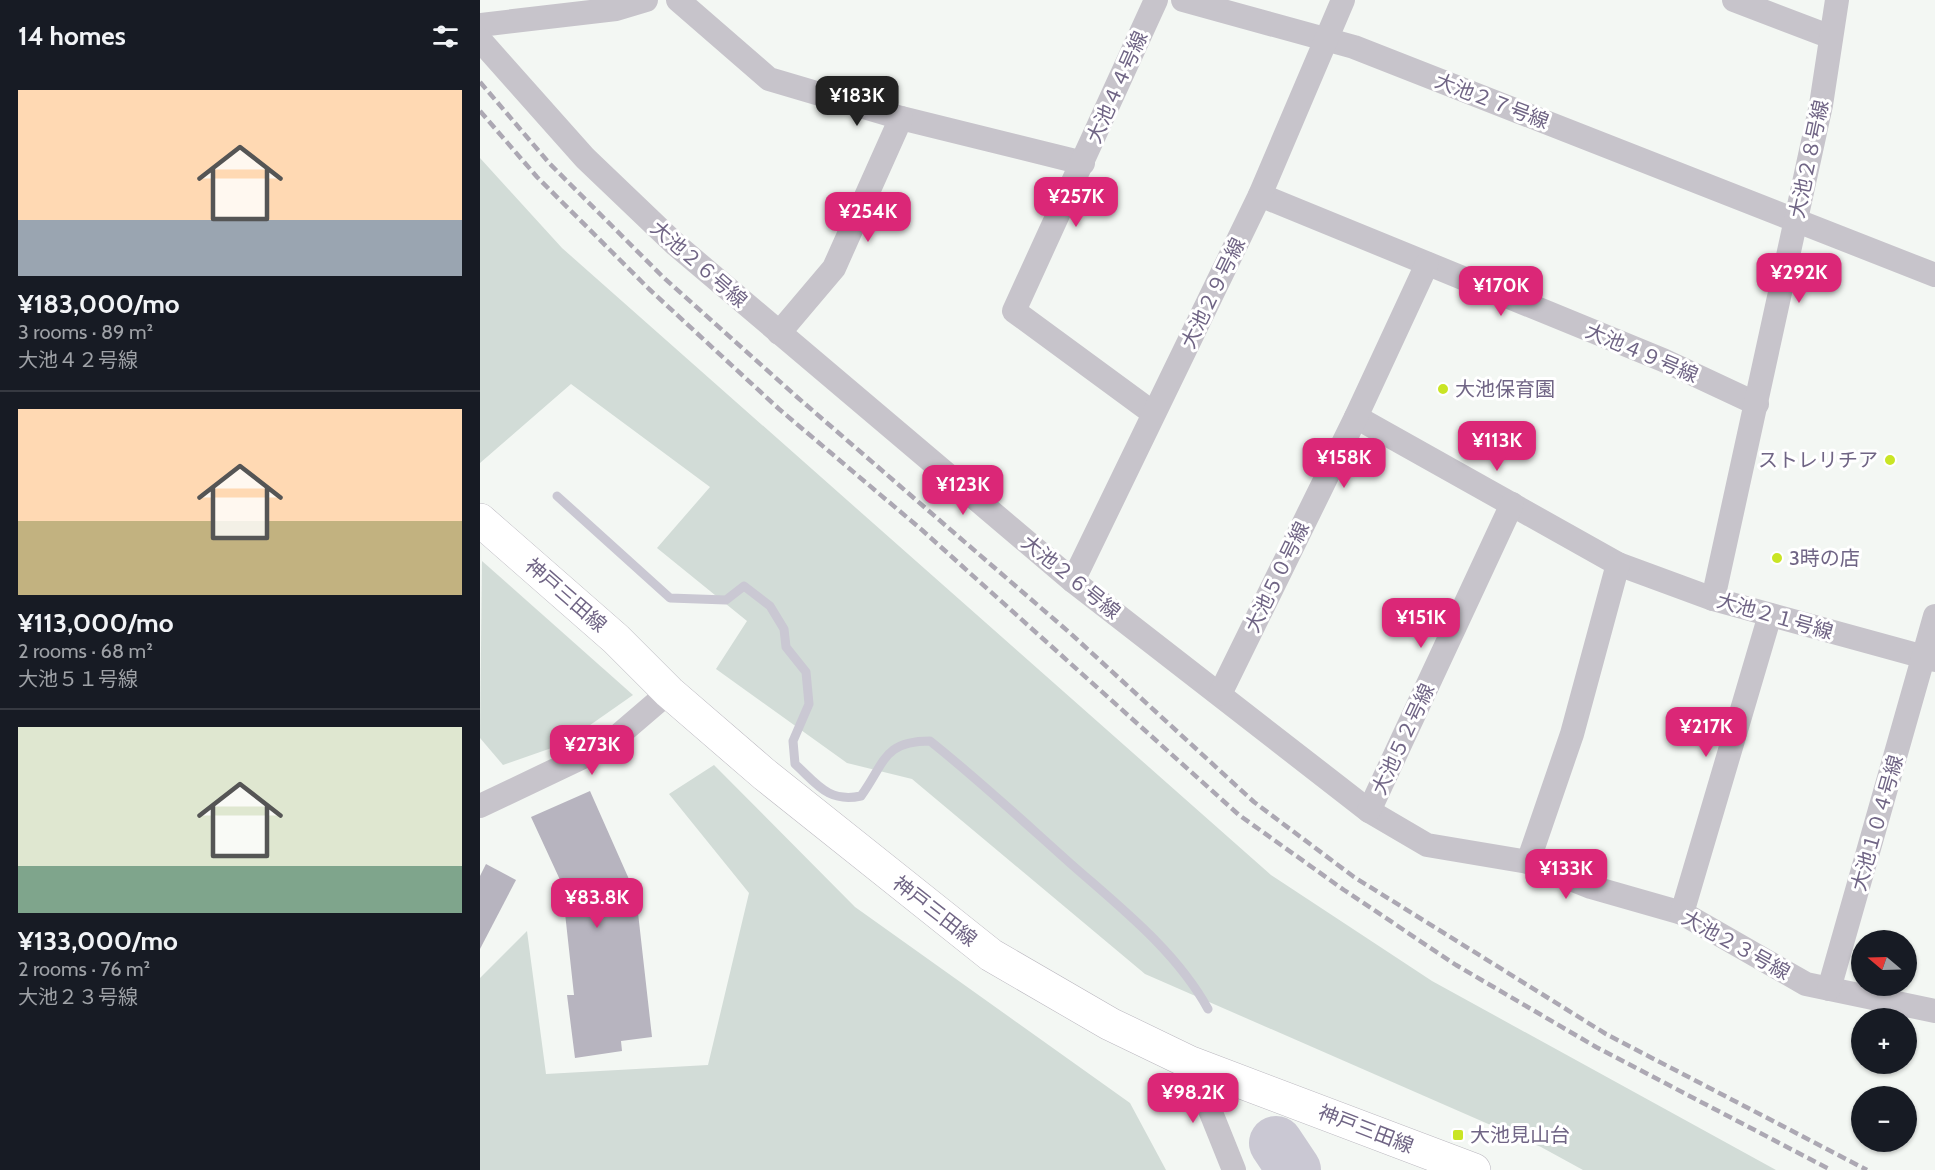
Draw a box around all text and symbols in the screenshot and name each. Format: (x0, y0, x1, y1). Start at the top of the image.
text: 14 homes (18, 20, 126, 52)
icon: filters (429, 20, 462, 53)
street label: 大池４４号線 (1082, 27, 1152, 147)
street label: 大池２７号線 (1432, 68, 1552, 134)
pin: ¥183K (815, 76, 899, 127)
text: ¥183K (830, 83, 884, 107)
street label: 大池２８号線 (1785, 98, 1833, 220)
icon: home (186, 129, 294, 237)
pin: ¥257K (1034, 177, 1118, 228)
text: ¥257K (1048, 184, 1104, 208)
pin: ¥254K (826, 192, 910, 243)
text: ¥254K (839, 199, 897, 223)
street label: 大池２６号線 (646, 216, 752, 312)
street label: 大池２９号線 (1176, 234, 1250, 352)
pin: ¥292K (1757, 253, 1841, 304)
text: ¥292K (1770, 260, 1828, 284)
pin: ¥170K (1459, 266, 1543, 317)
text: ¥170K (1473, 273, 1529, 297)
text: ¥183,000/mo (18, 288, 180, 320)
street label: 大池４９号線 (1582, 319, 1702, 387)
text: 3 rooms · 89 m² (18, 320, 153, 344)
text: 大池４２号線 (18, 348, 138, 372)
place label: 大池保育園 (1455, 377, 1555, 401)
marker: 大池保育園 (1436, 382, 1450, 396)
pin: ¥113K (1455, 421, 1539, 472)
text: ¥113K (1472, 428, 1522, 452)
pin: ¥158K (1302, 438, 1386, 489)
text: ¥158K (1317, 445, 1371, 469)
icon: home (186, 448, 294, 556)
place label: ストレリチア (1758, 448, 1878, 472)
marker: ストレリチア (1883, 453, 1897, 467)
pin: ¥123K (921, 465, 1005, 516)
text: ¥123K (936, 472, 990, 496)
street label: 大池５０号線 (1240, 518, 1314, 636)
street label: 大池２６号線 (1017, 530, 1125, 624)
place label: 3時の店 (1789, 546, 1860, 570)
marker: 3時の店 (1770, 551, 1784, 565)
street label: 神戸三田線 (520, 553, 612, 637)
street label: 大池２１号線 (1714, 588, 1836, 644)
pin: ¥151K (1379, 598, 1463, 649)
text: ¥151K (1396, 605, 1446, 629)
text: ¥113,000/mo (18, 607, 174, 639)
text: 2 rooms · 68 m² (18, 639, 153, 663)
text: 大池５１号線 (18, 667, 138, 691)
street label: 大池５２号線 (1367, 680, 1439, 798)
pin: ¥217K (1664, 707, 1748, 758)
text: ¥217K (1680, 714, 1732, 738)
pin: ¥273K (550, 725, 634, 776)
text: ¥273K (564, 732, 620, 756)
street label: 大池１０４号線 (1846, 752, 1908, 894)
icon: home (186, 766, 294, 874)
pin: ¥133K (1524, 849, 1608, 900)
text: ¥133K (1539, 856, 1593, 880)
street label: 神戸三田線 (888, 871, 982, 951)
pin: ¥83.8K (548, 878, 646, 929)
text: ¥83.8K (565, 885, 629, 909)
street label: 大池２３号線 (1678, 905, 1794, 985)
text: ¥133,000/mo (18, 925, 178, 957)
north arrow (1851, 930, 1917, 996)
map controls (1851, 930, 1917, 1152)
text: 2 rooms · 76 m² (18, 957, 150, 981)
text: 大池２３号線 (18, 985, 138, 1009)
button: + (1851, 1008, 1917, 1074)
pin: ¥98.2K (1144, 1073, 1242, 1124)
text: ¥98.2K (1162, 1080, 1224, 1104)
button: − (1851, 1086, 1917, 1152)
street label: 神戸三田線 (1315, 1100, 1417, 1158)
place label: 大池見山台 (1470, 1123, 1570, 1147)
marker: 大池見山台 (1451, 1128, 1465, 1142)

